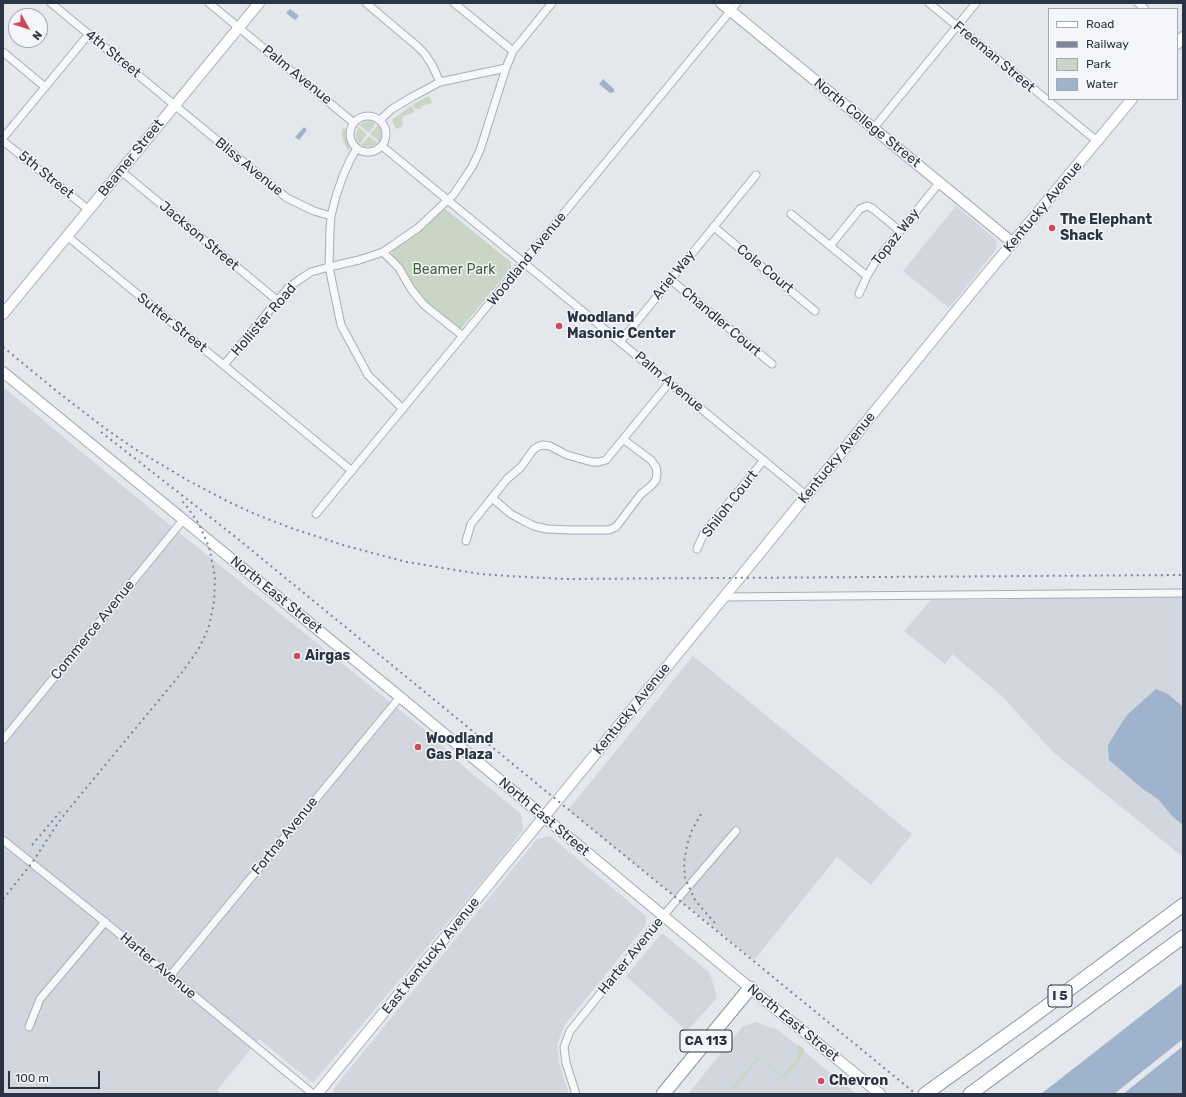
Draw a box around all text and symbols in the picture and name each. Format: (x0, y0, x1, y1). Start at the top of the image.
north arrow (8, 8, 48, 48)
legend (1048, 8, 1178, 100)
text: Road (1086, 17, 1114, 31)
street label: Freeman Street (950, 18, 1038, 96)
street label: 4th Street (82, 27, 144, 81)
text: N (29, 28, 44, 42)
text: Railway (1086, 37, 1129, 51)
street label: Palm Avenue (259, 42, 335, 108)
text: Park (1086, 57, 1111, 71)
street label: North College Street (810, 75, 924, 171)
text: Water (1086, 77, 1118, 91)
street label: Beamer Street (95, 116, 167, 200)
street label: Bliss Avenue (212, 134, 286, 200)
street label: 5th Street (15, 148, 77, 202)
street label: Kentucky Avenue (1000, 158, 1086, 256)
street label: Jackson Street (156, 198, 242, 274)
street label: Topaz Way (869, 205, 923, 269)
street label: Woodland Avenue (484, 209, 570, 309)
place label: The Elephant Shack (1060, 212, 1152, 244)
marker: The Elephant Shack (1047, 223, 1057, 233)
street label: Cole Court (733, 241, 797, 297)
street label: Ariel Way (649, 247, 699, 303)
park label: Beamer Park (412, 262, 496, 278)
street label: Hollister Road (228, 280, 300, 360)
street label: Chandler Court (678, 284, 764, 360)
street label: Sutter Street (134, 290, 210, 356)
place label: Woodland Masonic Center (567, 310, 676, 342)
marker: Woodland Masonic Center (554, 321, 564, 331)
street label: Palm Avenue (631, 348, 707, 416)
street label: Kentucky Avenue (795, 409, 879, 507)
street label: Shiloh Court (699, 467, 761, 541)
street label: North East Street (227, 553, 325, 637)
street label: Commerce Avenue (48, 577, 138, 683)
place label: Airgas (305, 648, 350, 664)
marker: Airgas (292, 651, 302, 661)
street label: Kentucky Avenue (590, 660, 674, 758)
place label: Woodland Gas Plaza (426, 731, 493, 764)
marker: Woodland Gas Plaza (413, 742, 423, 752)
street label: North East Street (495, 774, 593, 860)
street label: Fortna Avenue (248, 794, 322, 878)
street label: East Kentucky Avenue (379, 894, 483, 1018)
street label: Harter Avenue (595, 914, 667, 998)
street label: Harter Avenue (117, 929, 199, 1003)
street label: North East Street (744, 981, 842, 1065)
road number: I 5 (1048, 985, 1072, 1007)
road number: CA 113 (680, 1030, 732, 1052)
scale bar (10, 1063, 102, 1089)
text: 100 m (15, 1071, 49, 1085)
place label: Chevron (829, 1073, 888, 1089)
marker: Chevron (816, 1076, 826, 1086)

